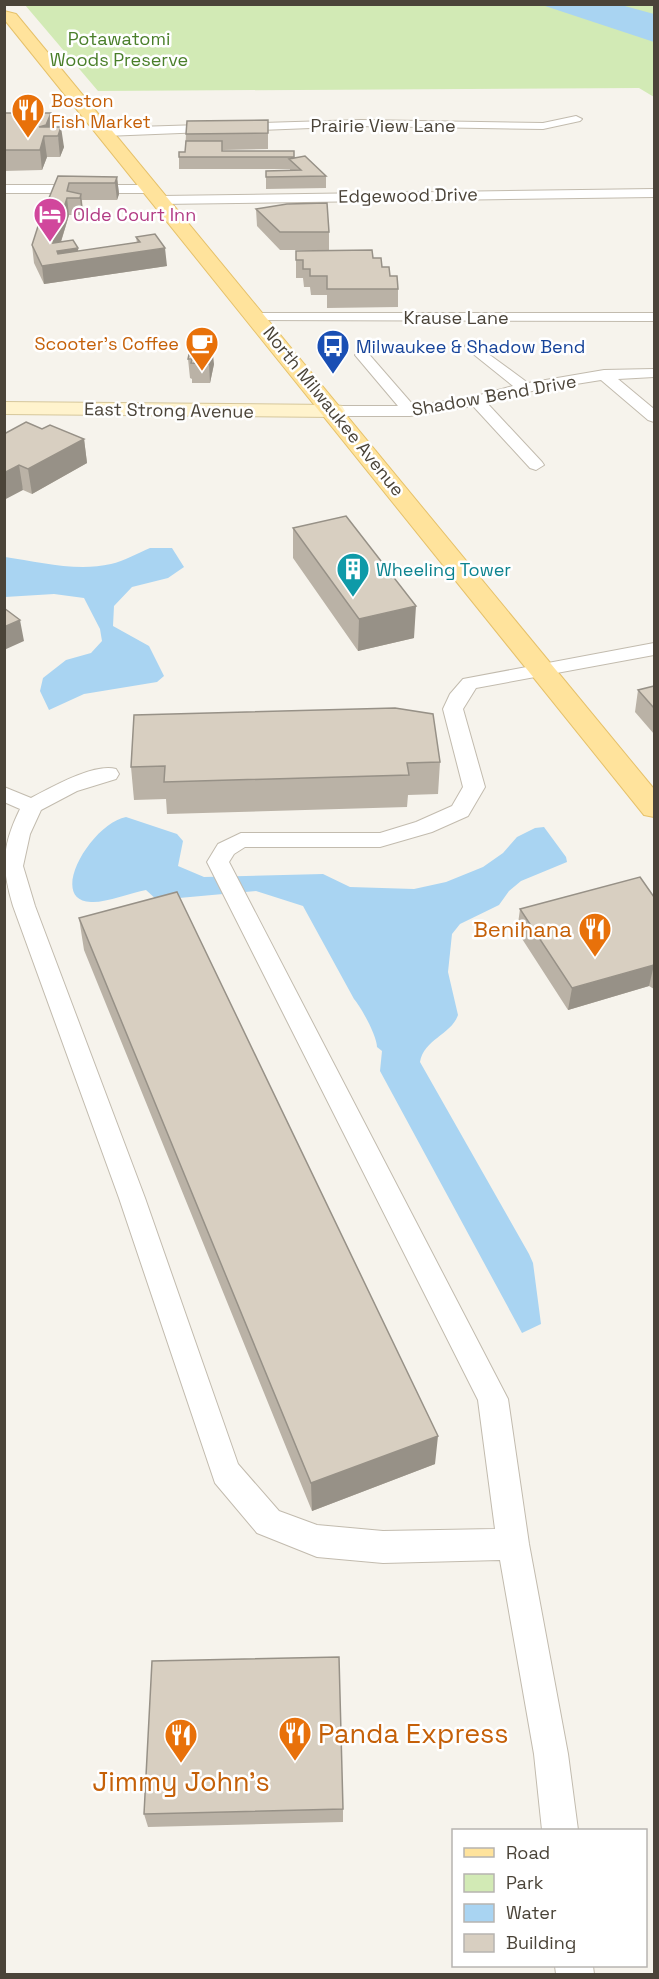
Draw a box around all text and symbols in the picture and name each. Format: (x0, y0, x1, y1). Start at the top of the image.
park label: Potawatomi Woods Preserve (50, 27, 188, 71)
place label: Boston Fish Market (51, 89, 151, 133)
restaurant icon: Boston Fish Market (10, 92, 46, 139)
street label: Prairie View Lane (310, 114, 456, 137)
street label: Edgewood Drive (338, 182, 478, 208)
hotel icon: Olde Court Inn (32, 196, 68, 243)
place label: Olde Court Inn (73, 203, 196, 226)
street label: Krause Lane (403, 306, 509, 329)
street label: North Milwaukee Avenue (258, 321, 410, 501)
cafe icon: Scooter's Coffee (184, 325, 220, 372)
bus stop icon: Milwaukee & Shadow Bend (315, 328, 351, 375)
place label: Scooter's Coffee (34, 332, 179, 355)
place label: Milwaukee & Shadow Bend (356, 335, 585, 358)
street label: Shadow Bend Drive (410, 369, 578, 421)
street label: East Strong Avenue (84, 397, 254, 423)
building icon: Wheeling Tower (335, 551, 371, 598)
place label: Wheeling Tower (376, 558, 511, 581)
restaurant icon: Benihana (577, 911, 613, 958)
place label: Benihana (473, 915, 572, 943)
restaurant icon: Panda Express (277, 1715, 313, 1762)
place label: Panda Express (318, 1716, 509, 1751)
restaurant icon: Jimmy John's (163, 1717, 199, 1764)
place label: Jimmy John's (92, 1764, 270, 1799)
legend (452, 1829, 647, 1967)
text: Road (506, 1841, 550, 1864)
text: Park (506, 1871, 544, 1894)
text: Water (506, 1901, 557, 1924)
text: Building (506, 1931, 576, 1954)

